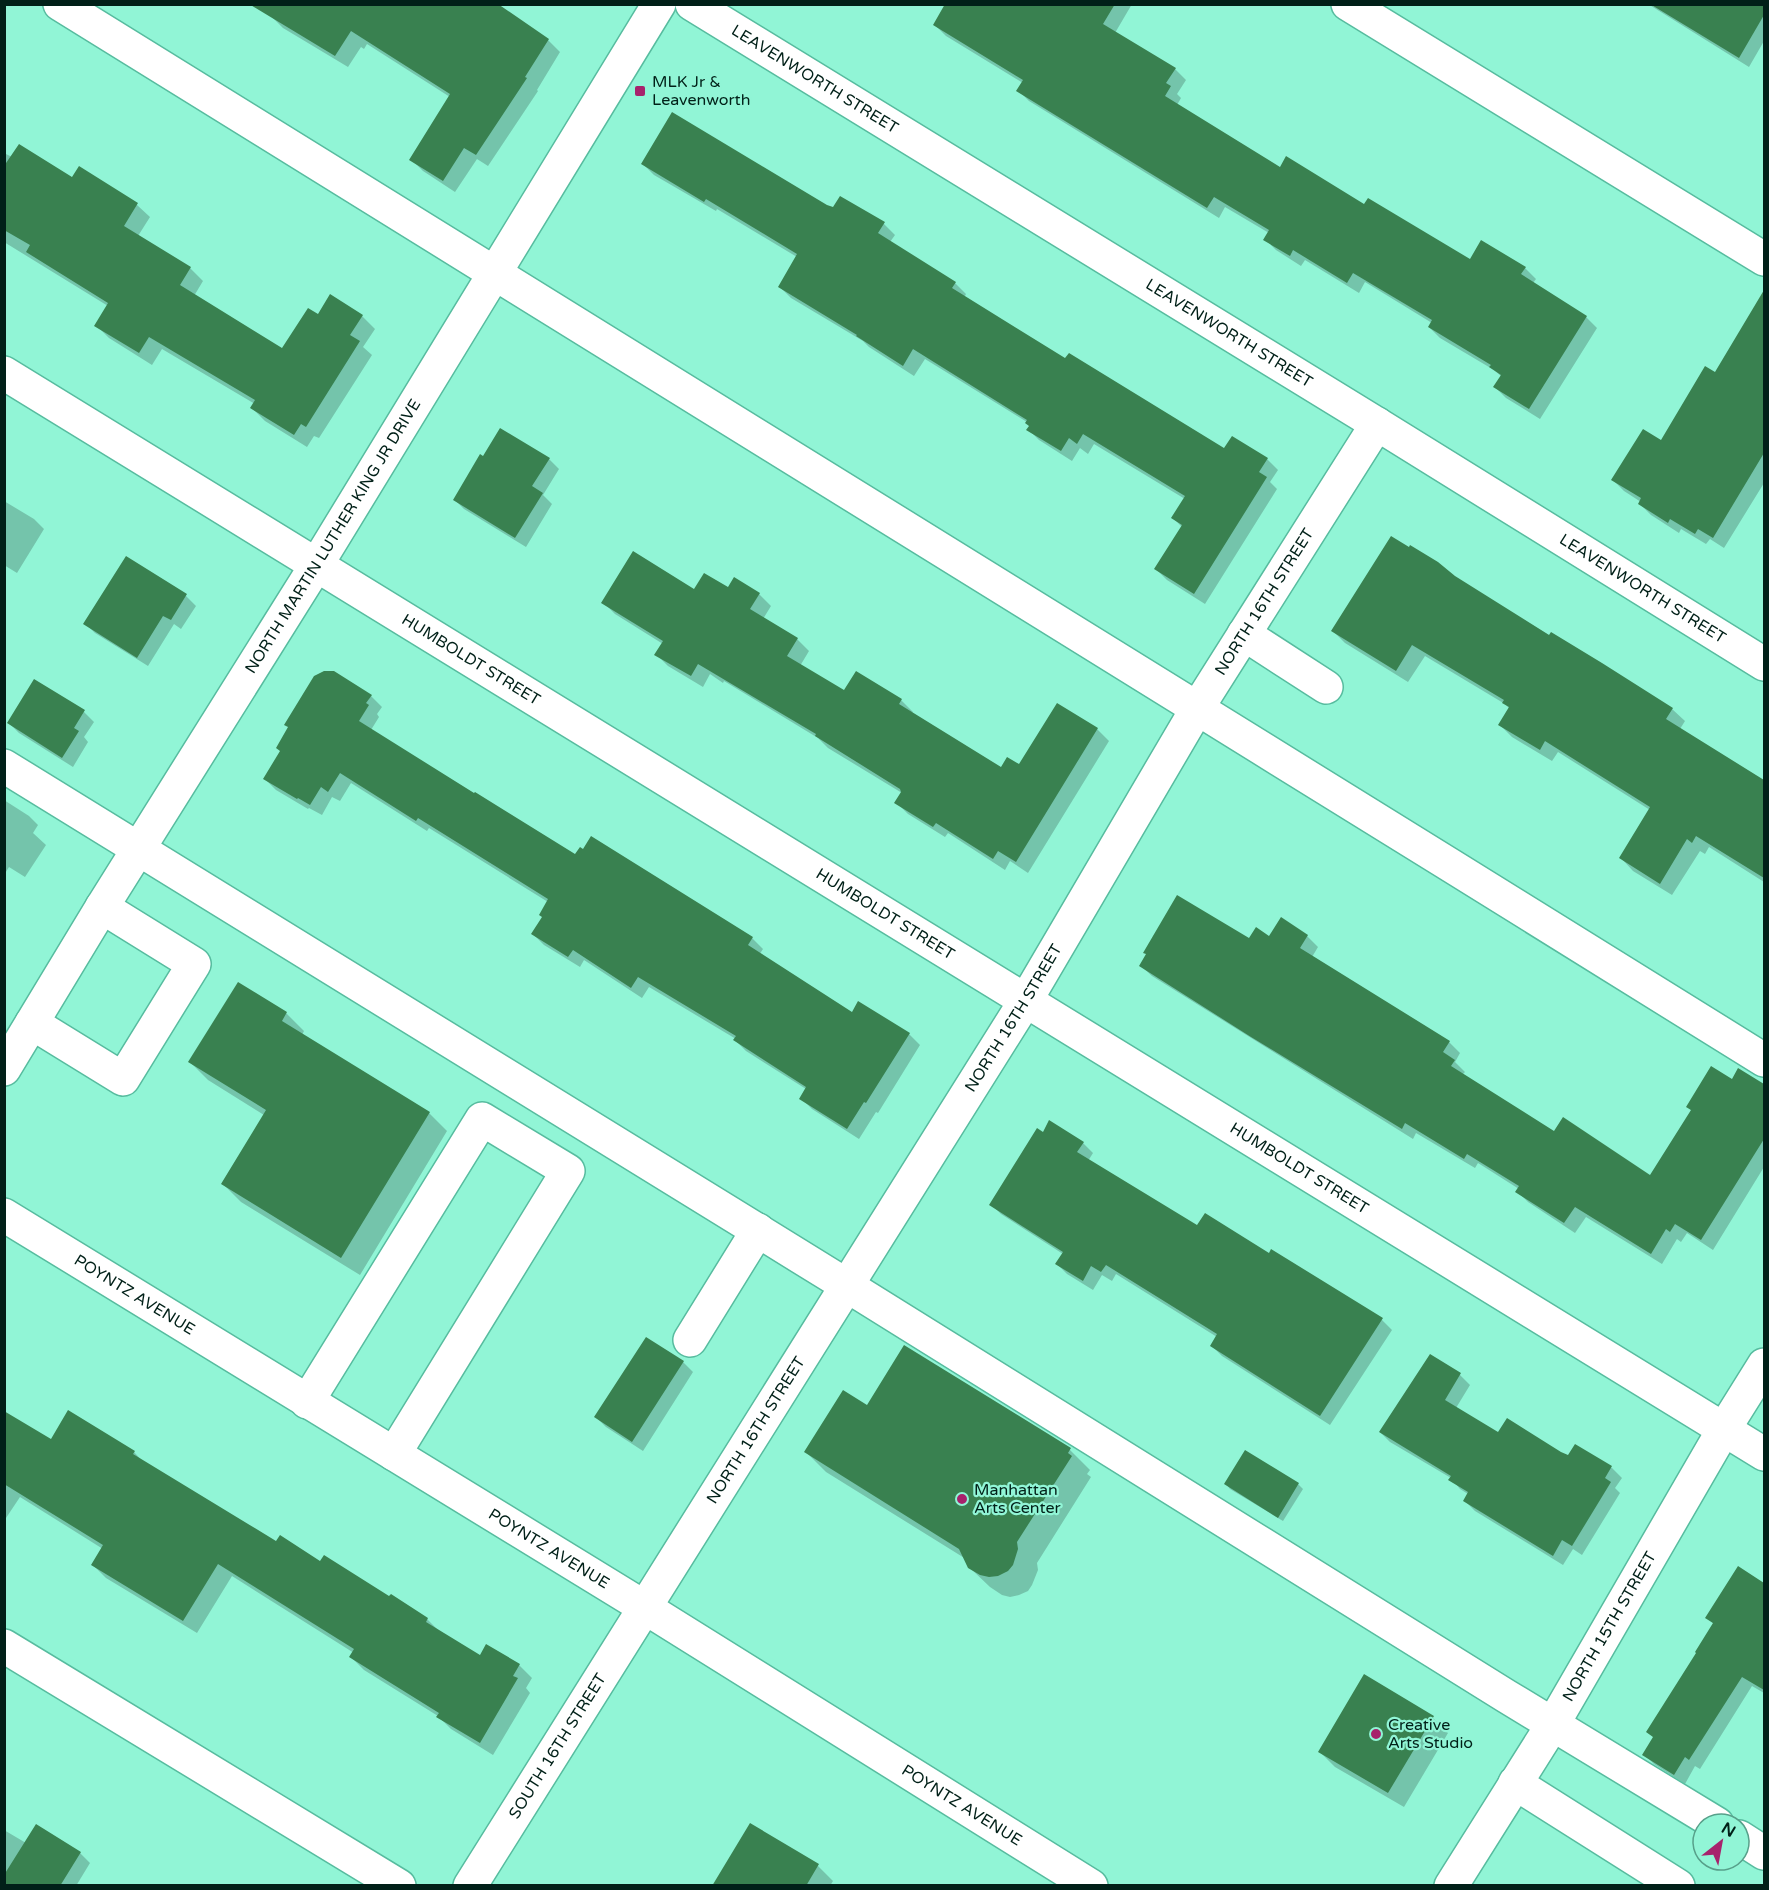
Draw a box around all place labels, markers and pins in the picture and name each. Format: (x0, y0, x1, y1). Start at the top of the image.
place label: MLK Jr & Leavenworth (652, 72, 750, 110)
marker: MLK Jr & Leavenworth (633, 84, 647, 98)
place label: Manhattan Arts Center (974, 1480, 1061, 1518)
marker: Manhattan Arts Center (955, 1492, 969, 1506)
place label: Creative Arts Studio (1388, 1715, 1473, 1753)
marker: Creative Arts Studio (1369, 1727, 1383, 1741)

